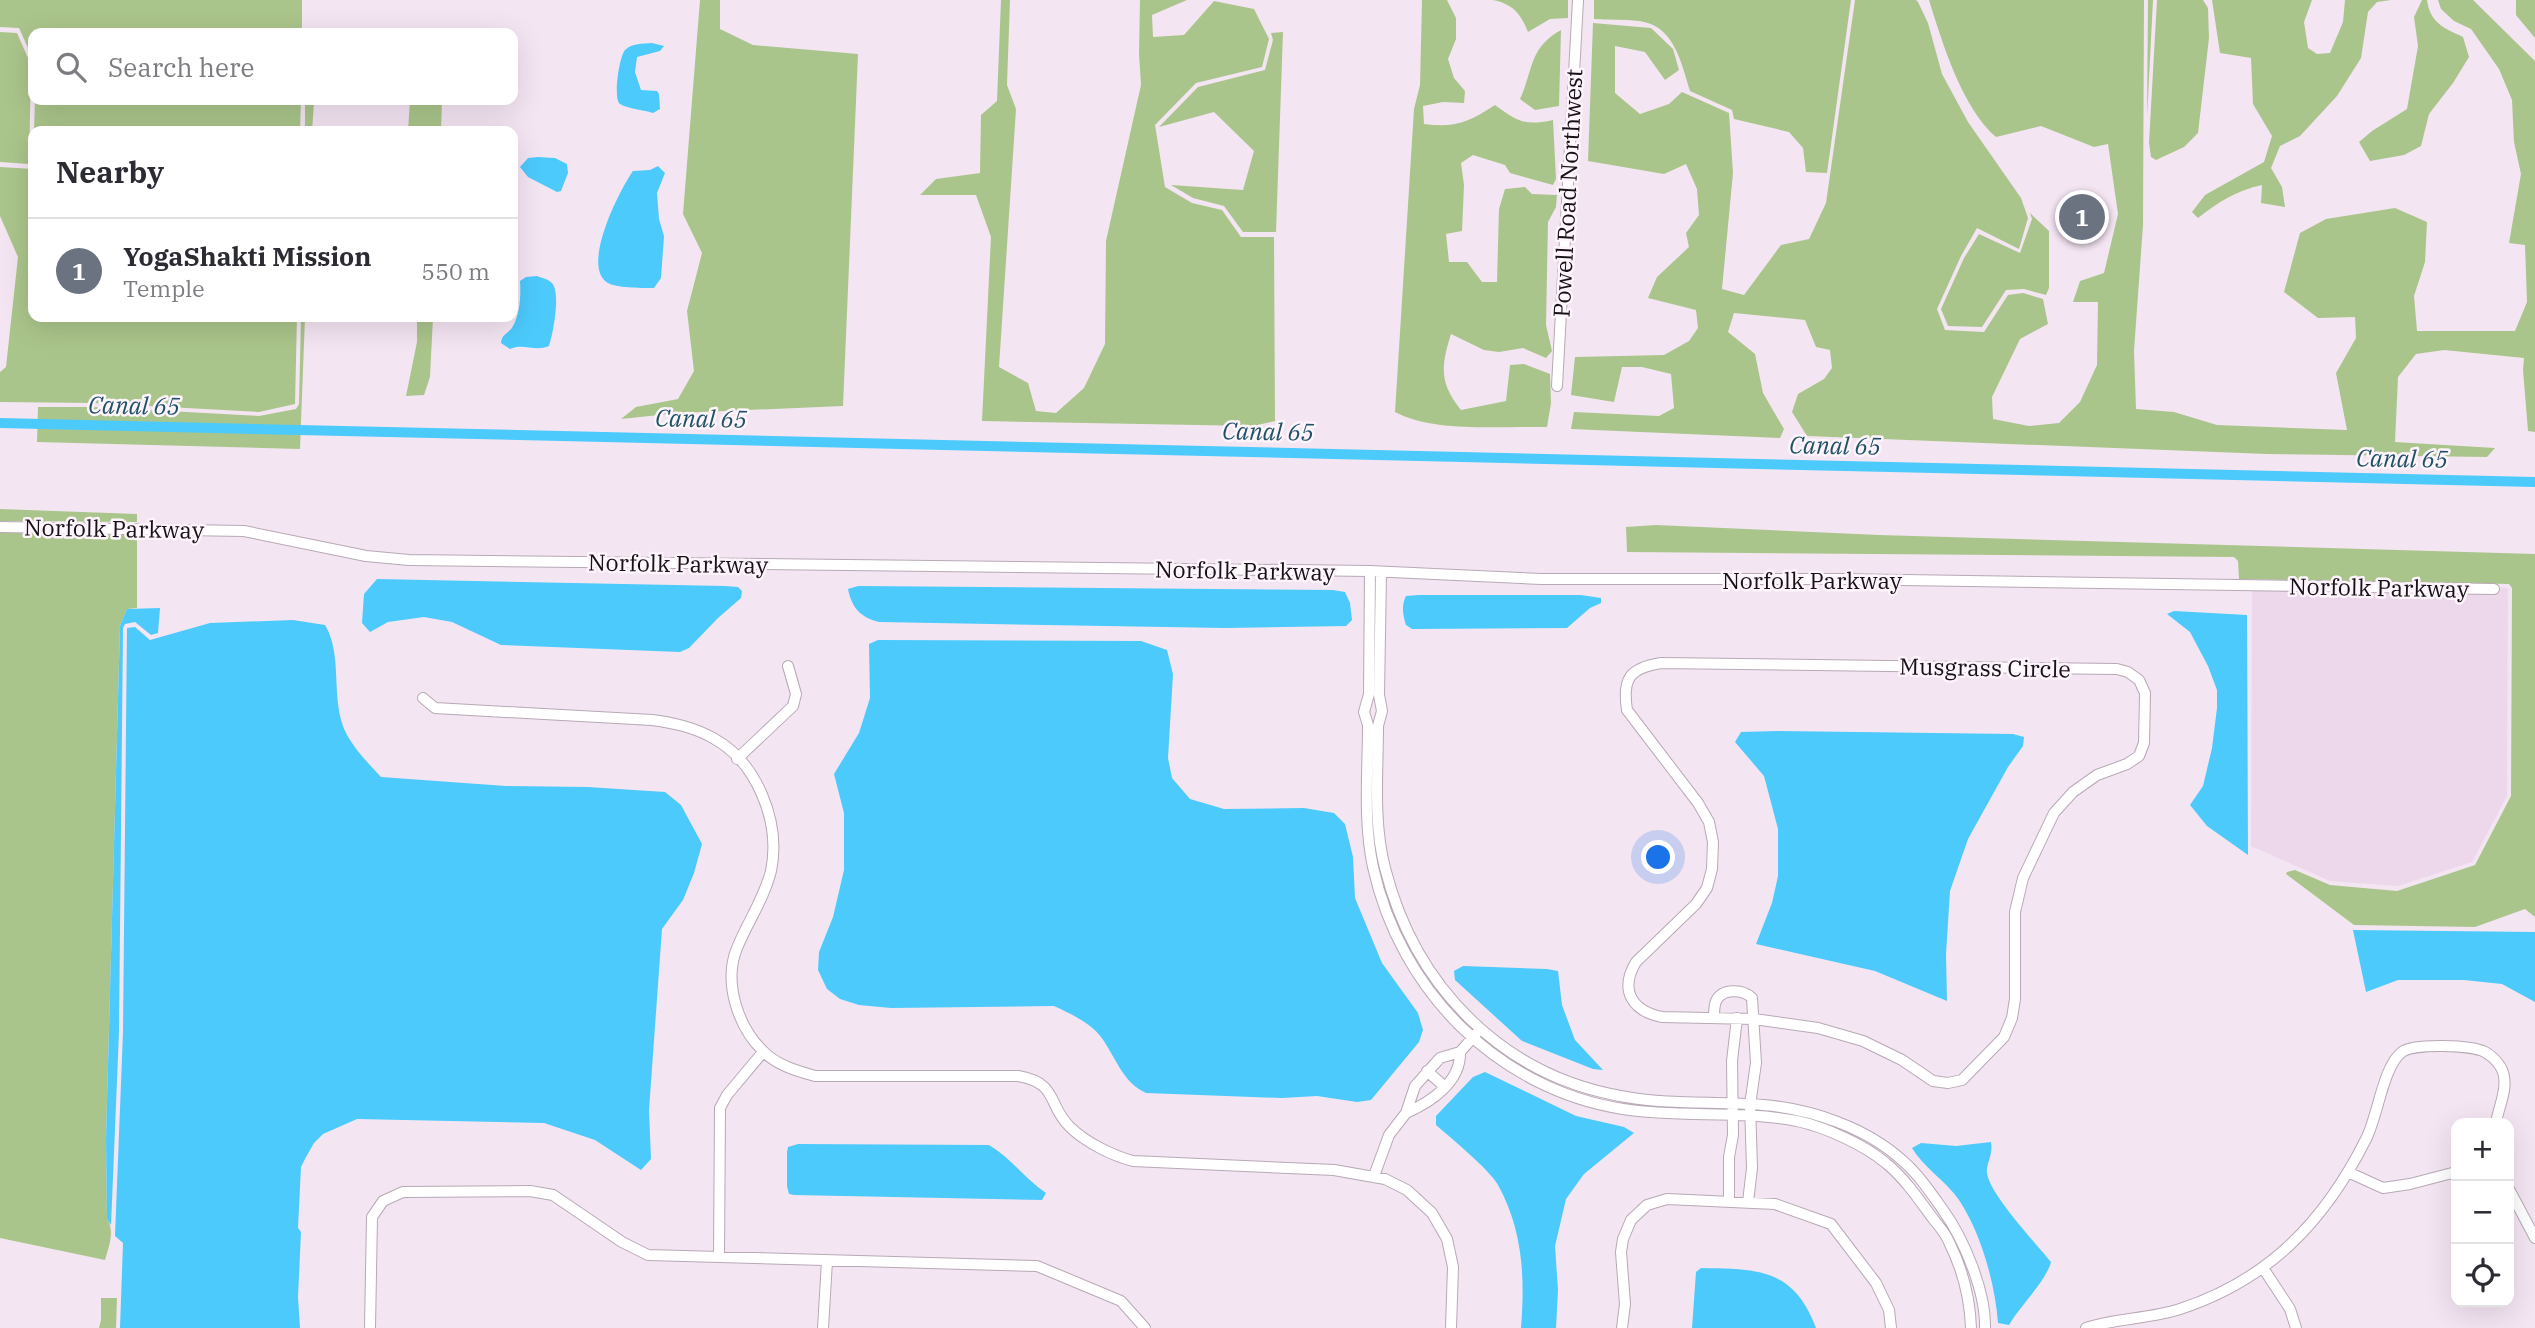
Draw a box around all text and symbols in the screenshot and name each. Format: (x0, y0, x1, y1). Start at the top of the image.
search box (28, 28, 518, 105)
icon: search (52, 48, 90, 86)
text: Search here (108, 50, 254, 84)
street label: Powell Road Northwest (1546, 68, 1588, 318)
text: Nearby (56, 152, 164, 191)
pin: 1 (2059, 191, 2105, 243)
text: YogaShakti Mission (123, 239, 371, 273)
text: 1 (72, 256, 86, 286)
text: 550 m (421, 256, 490, 286)
text: Temple (123, 273, 205, 303)
water label: Canal 65 (88, 388, 181, 422)
water label: Canal 65 (655, 401, 748, 435)
water label: Canal 65 (1222, 414, 1315, 448)
water label: Canal 65 (1789, 428, 1882, 462)
water label: Canal 65 (2356, 441, 2449, 475)
street label: Norfolk Parkway (24, 511, 205, 545)
street label: Norfolk Parkway (588, 546, 769, 580)
street label: Norfolk Parkway (1155, 553, 1336, 587)
street label: Norfolk Parkway (1722, 565, 1903, 595)
street label: Norfolk Parkway (2289, 570, 2470, 604)
street label: Musgrass Circle (1899, 651, 2071, 683)
your location (1641, 840, 1675, 874)
map controls (2451, 1118, 2514, 1307)
button: + (2451, 1118, 2514, 1181)
button: − (2451, 1181, 2514, 1244)
button: locate (2451, 1244, 2514, 1307)

